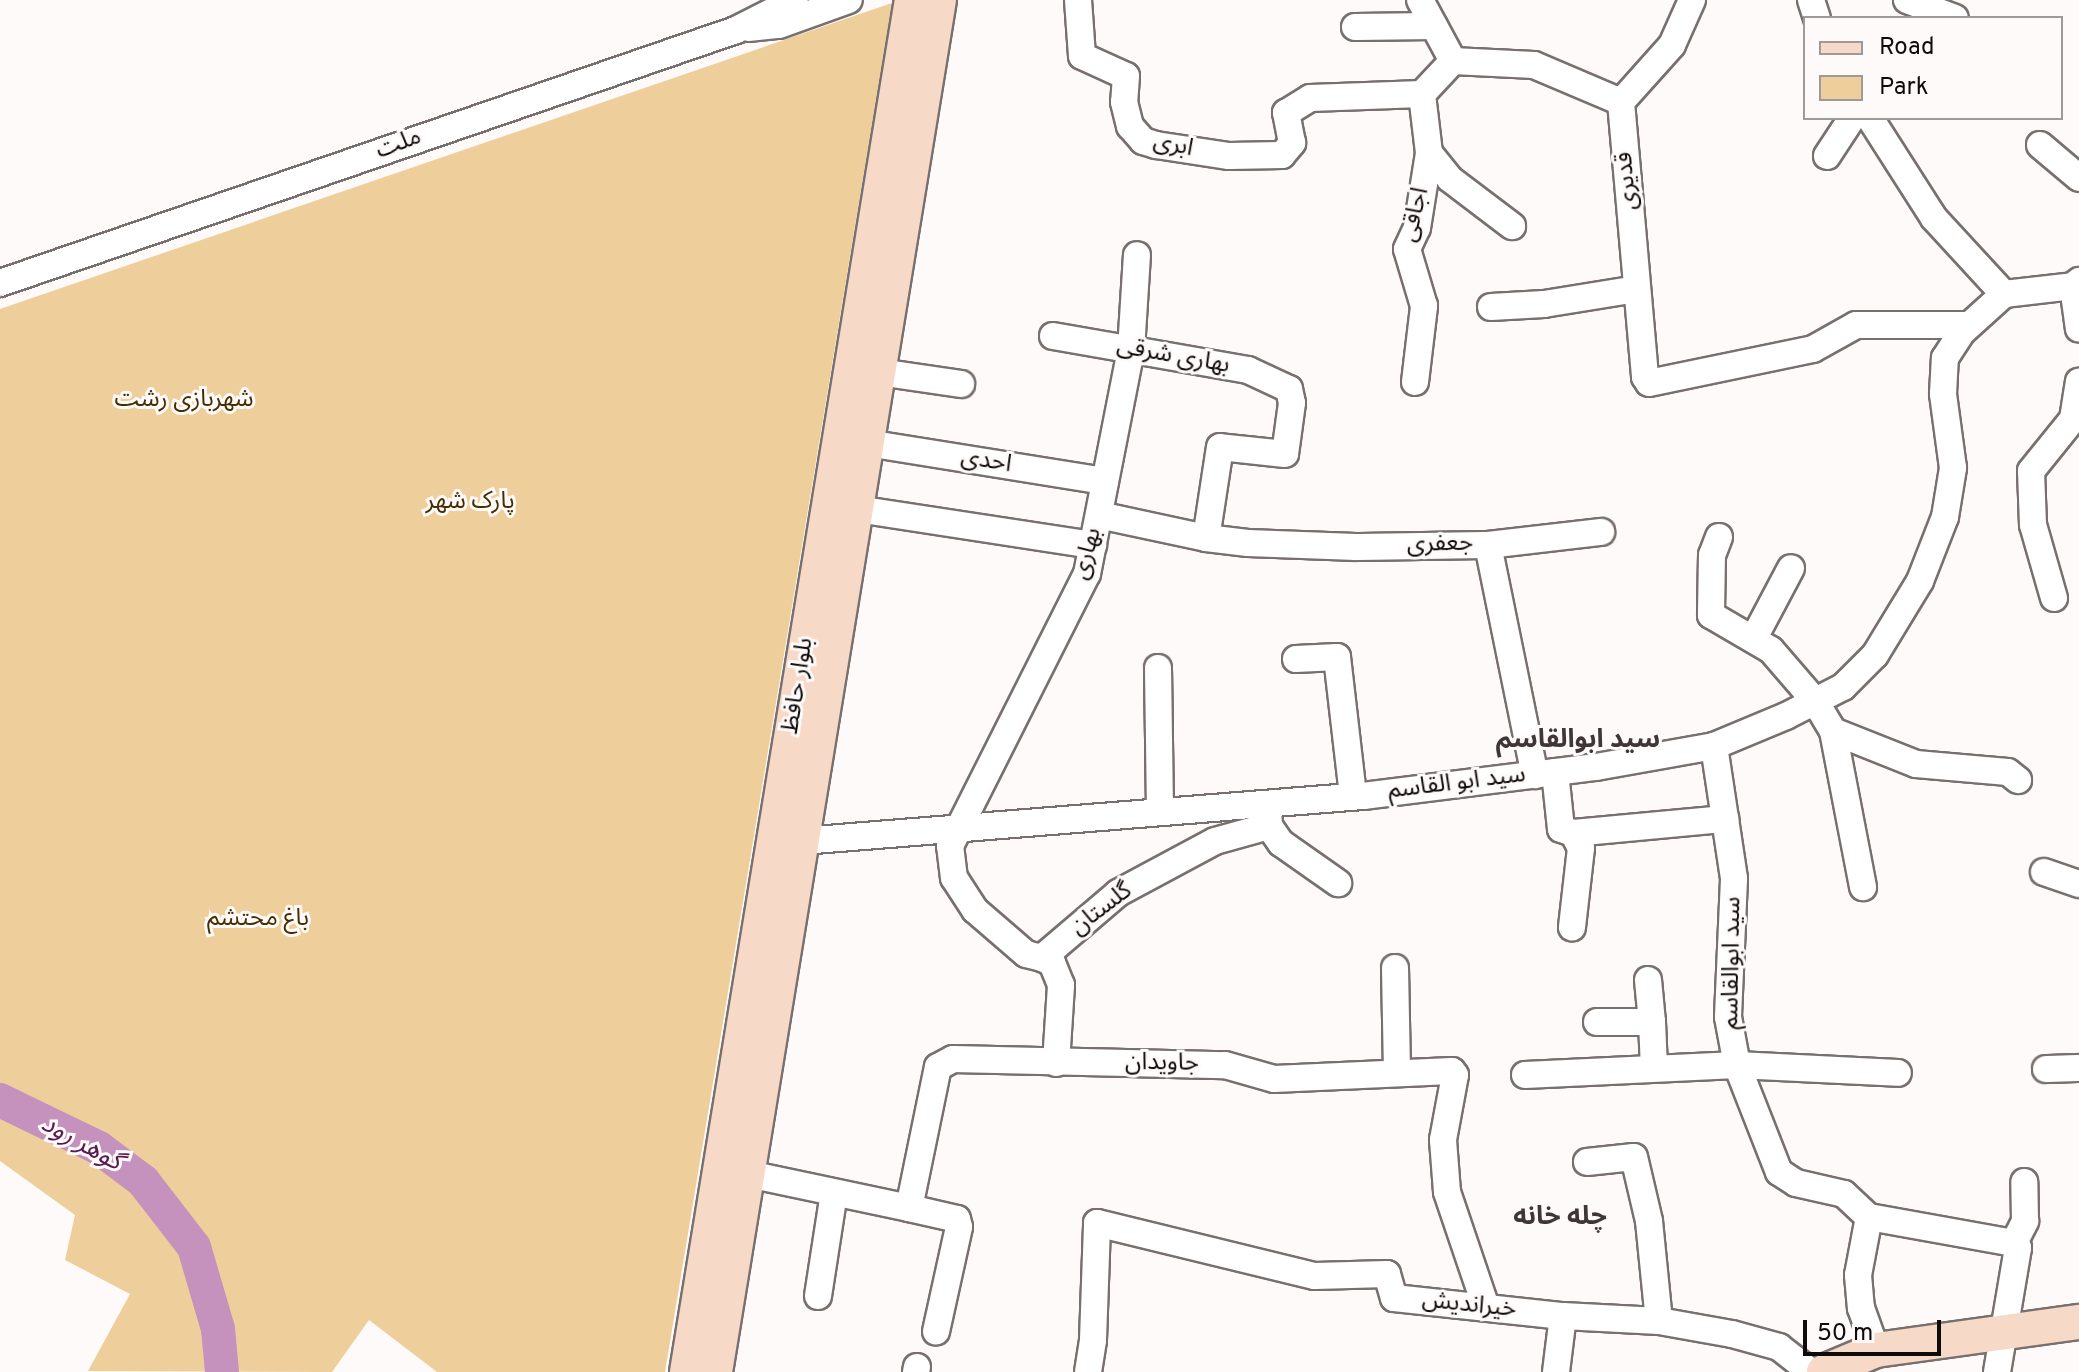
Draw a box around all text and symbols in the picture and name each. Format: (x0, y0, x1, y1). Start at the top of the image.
legend (1803, 16, 2063, 120)
text: Road (1879, 33, 1935, 63)
text: Park (1879, 73, 1929, 103)
street label: ملت (372, 123, 426, 167)
street label: ابری (1150, 128, 1196, 164)
street label: قدیری (1611, 151, 1645, 211)
street label: اجاقی (1396, 185, 1436, 245)
street label: بهاری شرقی (1114, 333, 1232, 381)
park label: شهربازی رشت (114, 387, 254, 415)
street label: احدی (959, 444, 1013, 480)
park label: پارک شهر (425, 489, 515, 517)
street label: بهاری (1067, 525, 1109, 583)
street label: جعفری (1407, 530, 1473, 560)
street label: بلوار حافظ (777, 636, 821, 736)
district label: سید ابوالقاسم (1496, 725, 1660, 757)
street label: سید ابو القاسم (1387, 761, 1527, 807)
street label: گلستان (1065, 877, 1139, 943)
street label: سید ابوالقاسم (1717, 896, 1749, 1030)
park label: باغ محتشم (207, 906, 309, 934)
street label: جاویدان (1125, 1049, 1199, 1079)
water label: گوهر رود (35, 1109, 127, 1179)
district label: چله خانه (1513, 1202, 1607, 1234)
street label: خیراندیش (1420, 1287, 1518, 1325)
scale bar (1807, 1304, 1945, 1354)
text: 50 m (1817, 1319, 1873, 1349)

